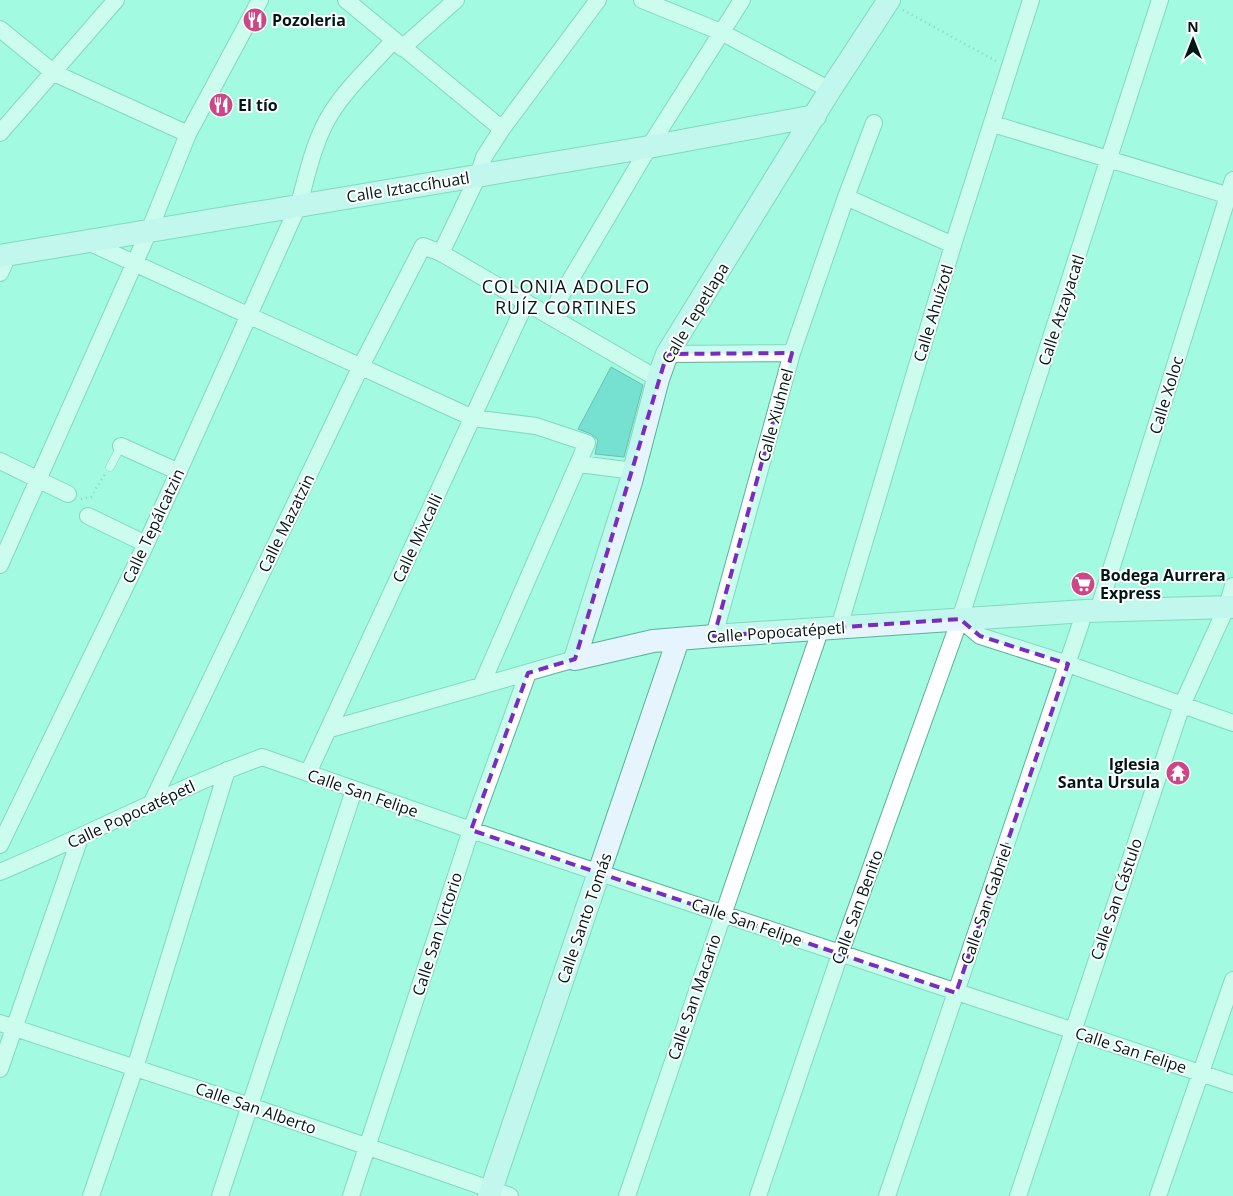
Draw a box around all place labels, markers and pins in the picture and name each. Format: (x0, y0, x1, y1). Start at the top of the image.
restaurant icon: Pozoleria (242, 7, 268, 33)
place label: Pozoleria (272, 9, 346, 31)
restaurant icon: El tío (208, 92, 234, 118)
place label: El tío (238, 94, 278, 116)
place label: Bodega Aurrera Express (1100, 564, 1226, 604)
supermarket icon: Bodega Aurrera Express (1070, 571, 1096, 597)
place label: Iglesia Santa Ursula (1058, 753, 1160, 793)
temple icon: Iglesia Santa Ursula (1165, 760, 1191, 786)

